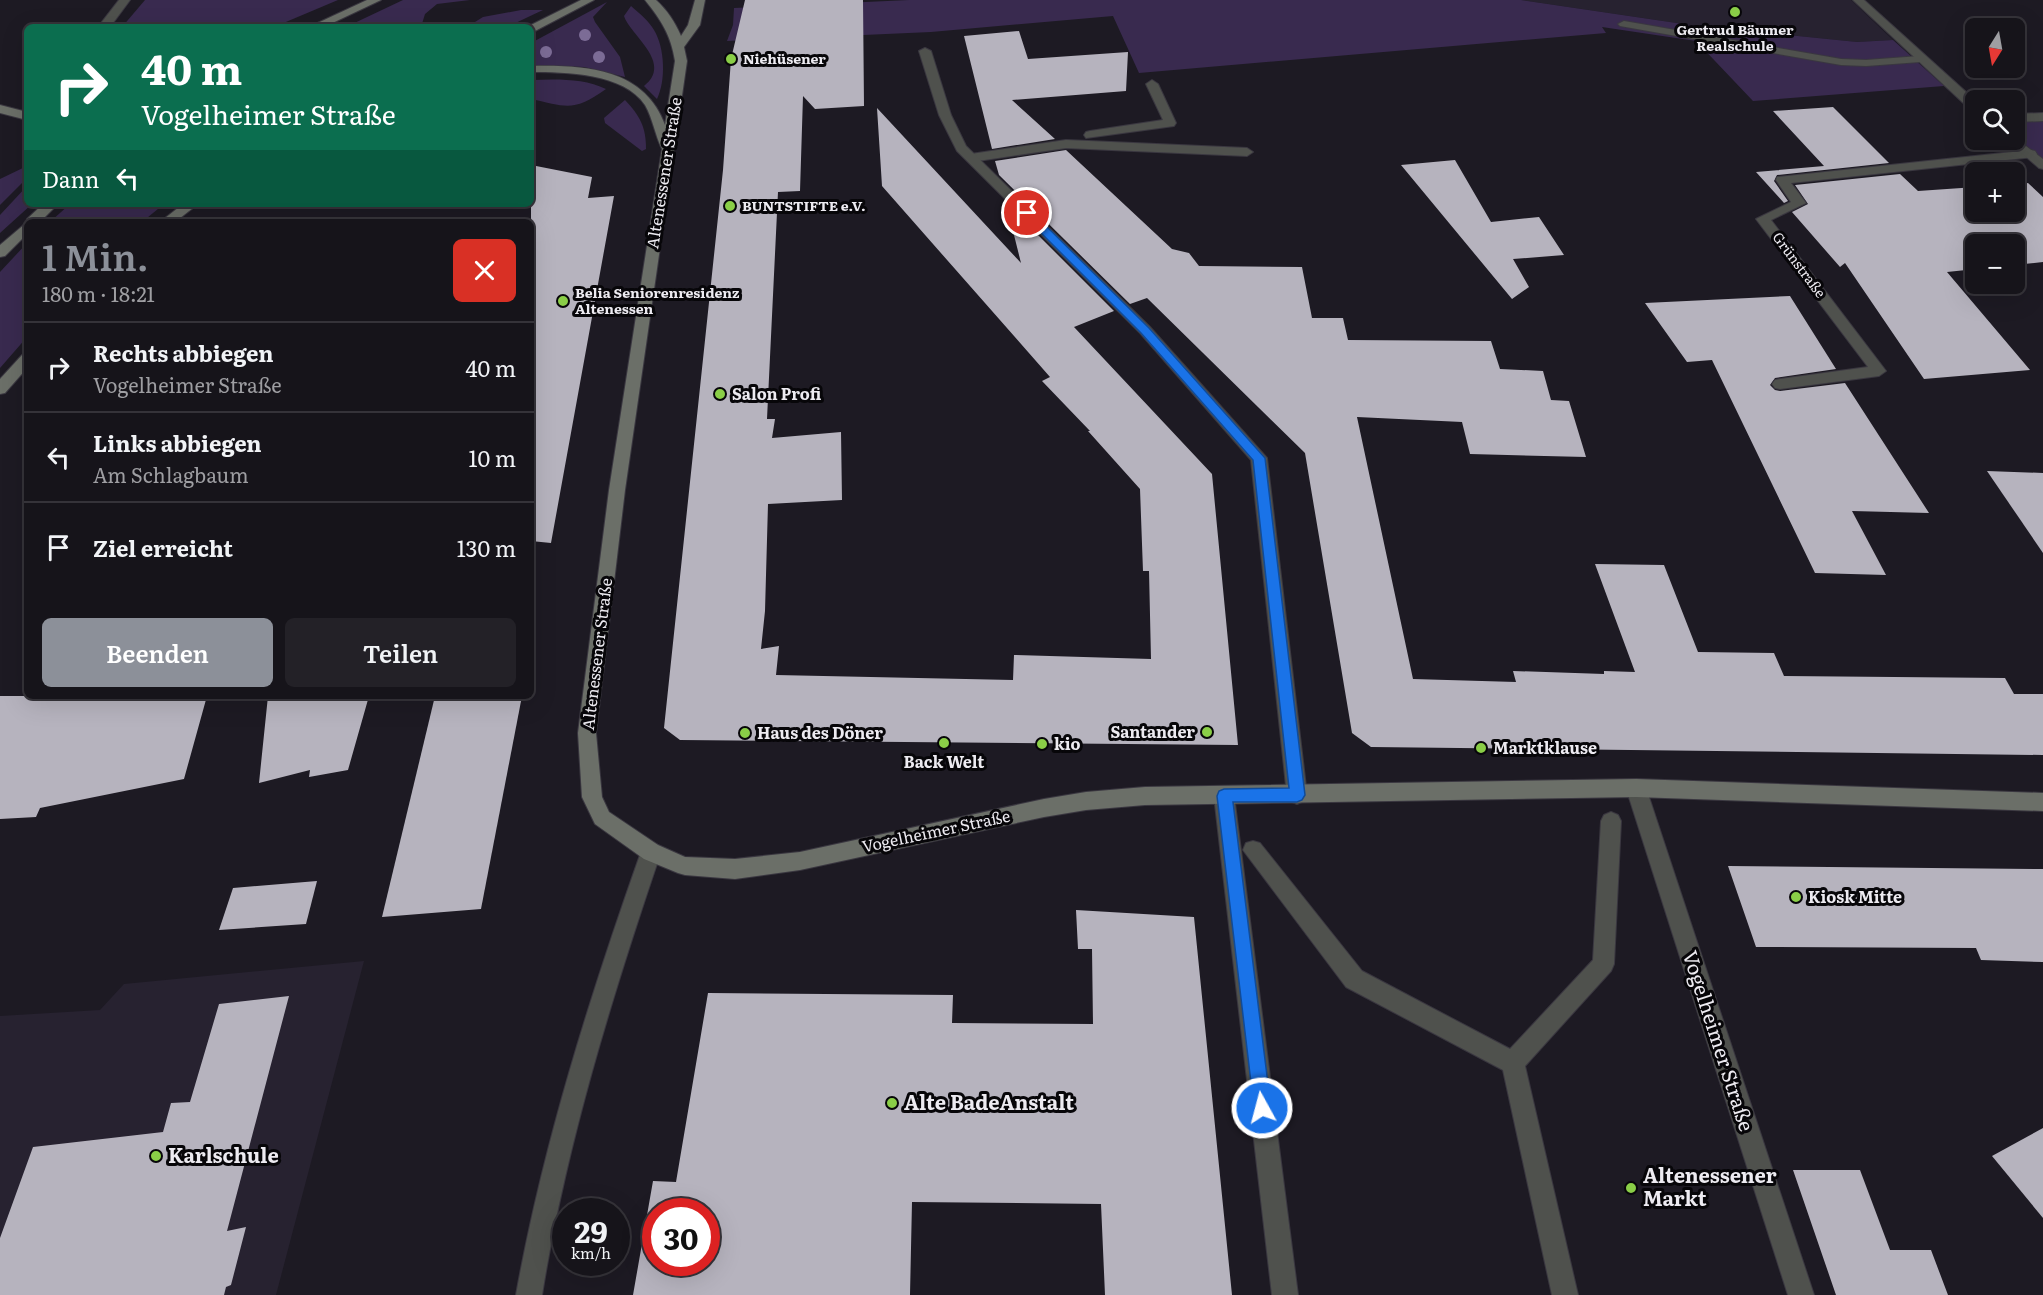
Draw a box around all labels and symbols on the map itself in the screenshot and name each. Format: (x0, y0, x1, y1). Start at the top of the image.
marker: Gertrud Bäumer Realschule (1728, 5, 1742, 19)
north arrow (1965, 18, 2025, 78)
place label: Gertrud Bäumer Realschule (1676, 19, 1794, 55)
place label: Niehüsener (743, 48, 826, 68)
marker: Niehüsener (724, 52, 738, 66)
street label: Altenessener Straße (639, 95, 687, 250)
pin (1001, 187, 1052, 238)
place label: BUNTSTIFTE e.V. (742, 195, 866, 215)
marker: BUNTSTIFTE e.V. (723, 199, 737, 213)
street label: Grünstraße (1768, 227, 1831, 301)
place label: Belia Seniorenresidenz Altenessen (575, 282, 740, 318)
marker: Belia Seniorenresidenz Altenessen (556, 294, 570, 308)
place label: Salon Profi (732, 381, 822, 405)
marker: Salon Profi (713, 387, 727, 401)
street label: Altenessener Straße (575, 577, 617, 731)
place label: Santander (1111, 719, 1195, 743)
place label: Haus des Döner (757, 720, 883, 744)
marker: Santander (1200, 725, 1214, 739)
marker: Haus des Döner (738, 726, 752, 740)
place label: kio (1054, 731, 1081, 755)
place label: Marktklause (1493, 735, 1597, 759)
marker: Back Welt (937, 736, 951, 750)
marker: kio (1035, 737, 1049, 751)
marker: Marktklause (1474, 741, 1488, 755)
place label: Back Welt (904, 749, 984, 773)
street label: Vogelheimer Straße (859, 803, 1012, 857)
place label: Kiosk Mitte (1808, 884, 1902, 908)
marker: Kiosk Mitte (1789, 890, 1803, 904)
street label: Vogelheimer Straße (1676, 946, 1763, 1135)
position arrow (1230, 1076, 1294, 1140)
place label: Alte BadeAnstalt (904, 1086, 1074, 1116)
marker: Alte BadeAnstalt (885, 1096, 899, 1110)
place label: Karlschule (168, 1139, 279, 1169)
marker: Karlschule (149, 1149, 163, 1163)
place label: Altenessener Markt (1643, 1159, 1777, 1212)
marker: Altenessener Markt (1624, 1181, 1638, 1195)
speed limit sign: 30 (642, 1198, 720, 1276)

